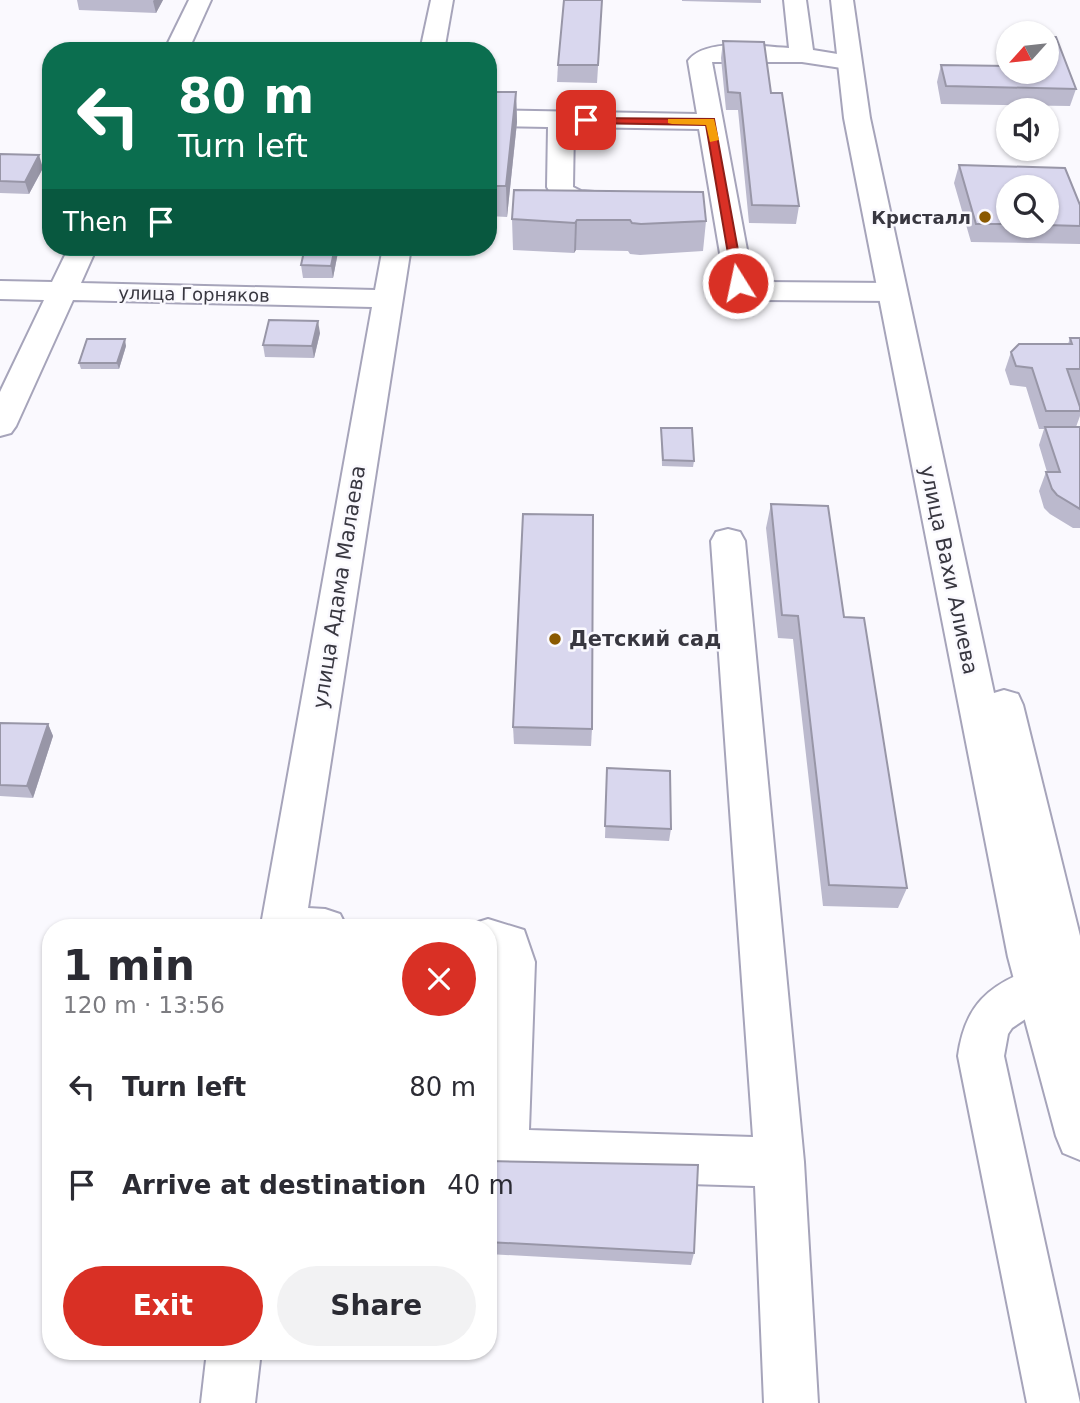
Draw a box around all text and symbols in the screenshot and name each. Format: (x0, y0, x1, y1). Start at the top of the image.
north arrow (996, 21, 1059, 84)
map controls (996, 21, 1059, 238)
text: 80 m (178, 68, 314, 125)
icon: left (63, 70, 154, 161)
pin (556, 90, 616, 150)
button: sound (996, 98, 1059, 161)
icon: arrive (567, 101, 605, 139)
text: Turn left (178, 127, 308, 165)
button: search (996, 175, 1059, 238)
icon: arrive (142, 203, 180, 241)
text: Then (63, 207, 128, 237)
place label: Кристалл (871, 207, 971, 228)
marker: Кристалл (977, 209, 993, 225)
position arrow (701, 246, 775, 320)
street label: улица Горняков (118, 282, 270, 306)
street label: улица Вахи Алиева (915, 463, 983, 677)
street label: улица Адама Малаева (308, 464, 370, 710)
place label: Детский сад (569, 627, 721, 651)
marker: Детский сад (547, 631, 563, 647)
text: 1 min (63, 941, 195, 990)
button: close (402, 942, 476, 1016)
text: 120 m · 13:56 (63, 992, 225, 1018)
icon: left (63, 1068, 101, 1106)
text: Turn left (122, 1072, 246, 1102)
text: 80 m (409, 1072, 476, 1102)
icon: arrive (63, 1166, 101, 1204)
text: Arrive at destination (122, 1170, 426, 1200)
text: 40 m (447, 1170, 514, 1200)
button: Exit (63, 1266, 263, 1346)
button: Share (277, 1266, 476, 1346)

